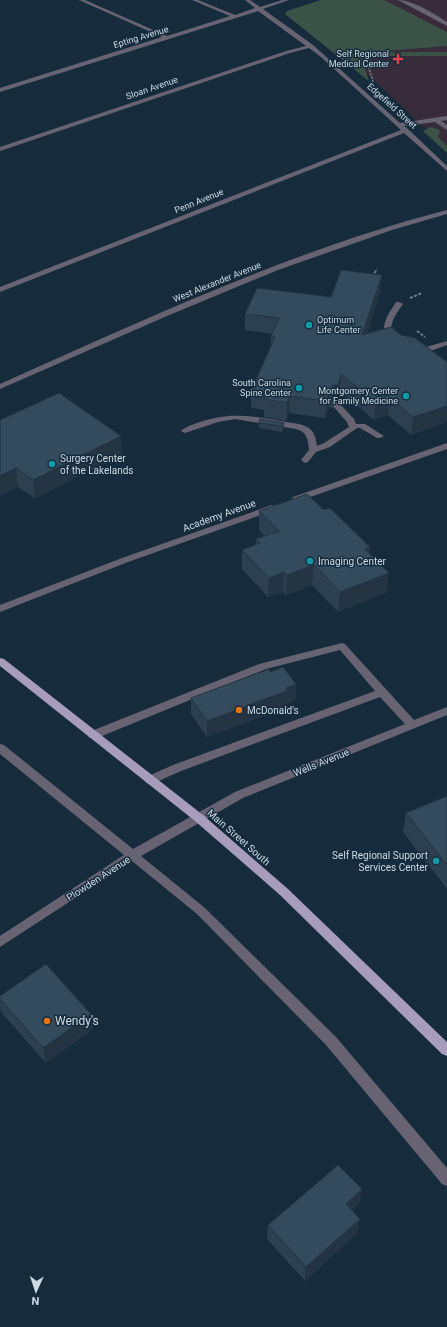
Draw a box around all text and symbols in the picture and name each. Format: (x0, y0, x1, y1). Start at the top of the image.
street label: Epting Avenue (112, 24, 170, 50)
place label: Self Regional Medical Center (329, 49, 389, 69)
marker: Self Regional Medical Center (392, 53, 404, 65)
street label: Sloan Avenue (125, 74, 179, 102)
street label: Edgefield Street (365, 81, 419, 131)
street label: Penn Avenue (173, 187, 225, 215)
street label: West Alexander Avenue (171, 260, 263, 304)
place label: Optimum Life Center (317, 315, 360, 335)
marker: Optimum Life Center (304, 320, 314, 330)
place label: South Carolina Spine Center (232, 378, 291, 398)
marker: South Carolina Spine Center (294, 383, 304, 393)
place label: Montgomery Center for Family Medicine (318, 386, 398, 406)
marker: Montgomery Center for Family Medicine (401, 391, 411, 401)
place label: Surgery Center of the Lakelands (60, 453, 134, 476)
marker: Surgery Center of the Lakelands (47, 459, 57, 469)
street label: Academy Avenue (181, 497, 257, 534)
marker: Imaging Center (305, 556, 315, 566)
place label: Imaging Center (318, 556, 387, 567)
marker: McDonald's (234, 705, 244, 715)
place label: McDonald's (247, 705, 299, 716)
street label: Wells Avenue (292, 746, 351, 779)
street label: Main Street South (205, 807, 272, 868)
place label: Self Regional Support Services Center (332, 850, 429, 873)
street label: Plowden Avenue (64, 854, 132, 903)
marker: Self Regional Support Services Center (431, 856, 441, 866)
place label: Wendy's (55, 1014, 99, 1028)
marker: Wendy's (42, 1016, 52, 1026)
north arrow (16, 1271, 56, 1311)
text: N (31, 1294, 40, 1307)

